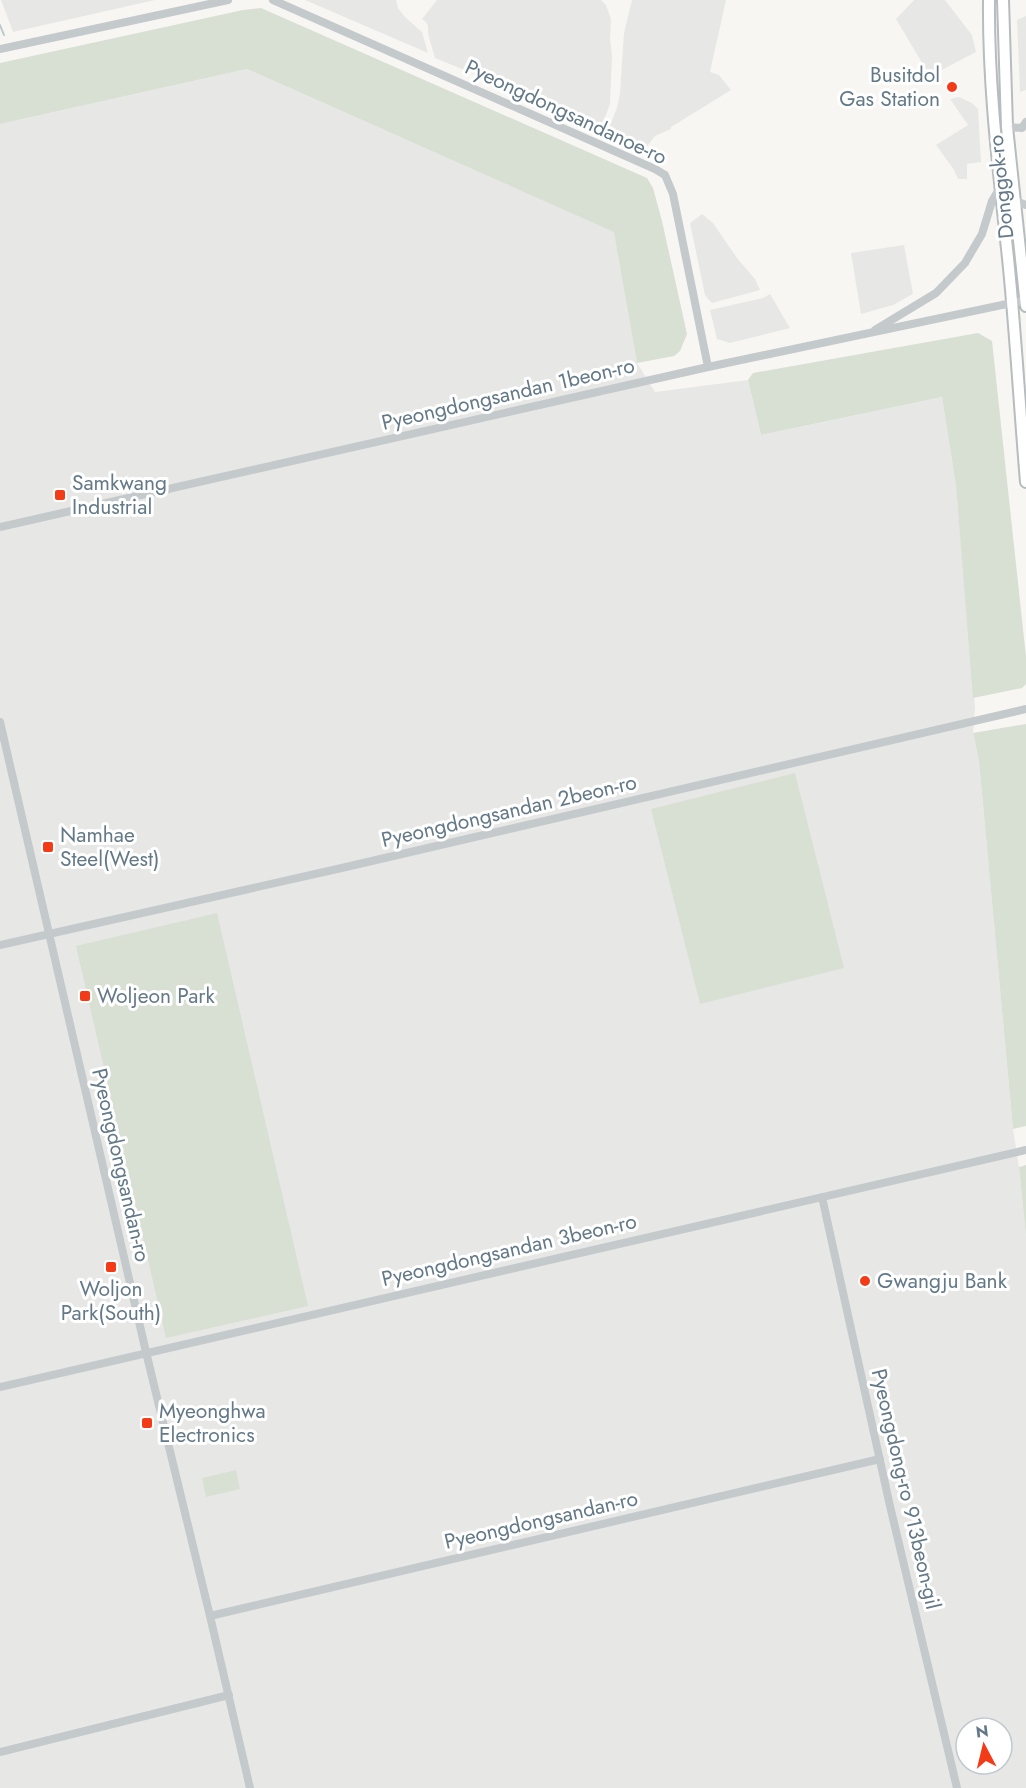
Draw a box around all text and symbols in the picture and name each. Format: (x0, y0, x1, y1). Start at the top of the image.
street label: Pyeongdongsandanoe-ro (460, 52, 672, 172)
place label: Busitdol Gas Station (839, 60, 940, 114)
marker: Busitdol Gas Station (945, 80, 959, 94)
street label: Donggok-ro (981, 134, 1021, 240)
street label: Pyeongdongsandan 1beon-ro (379, 350, 637, 438)
place label: Samkwang Industrial (72, 468, 167, 522)
marker: Samkwang Industrial (53, 488, 67, 502)
street label: Pyeongdongsandan 2beon-ro (378, 767, 640, 855)
place label: Namhae Steel(West) (60, 820, 159, 874)
marker: Namhae Steel(West) (41, 840, 55, 854)
place label: Woljeon Park (97, 981, 215, 1011)
marker: Woljeon Park (78, 989, 92, 1003)
street label: Pyeongdongsandan-ro (84, 1065, 158, 1265)
street label: Pyeongdongsandan 3beon-ro (379, 1206, 639, 1294)
marker: Woljon Park(South) (104, 1260, 118, 1274)
place label: Gwangju Bank (877, 1266, 1008, 1296)
place label: Woljon Park(South) (61, 1274, 161, 1328)
marker: Gwangju Bank (858, 1274, 872, 1288)
street label: Pyeongdong-ro 913beon-gil (864, 1366, 948, 1612)
place label: Myeonghwa Electronics (159, 1396, 266, 1450)
marker: Myeonghwa Electronics (140, 1416, 154, 1430)
street label: Pyeongdongsandan-ro (441, 1483, 641, 1557)
north arrow (954, 1716, 1014, 1776)
text: N (975, 1719, 990, 1744)

